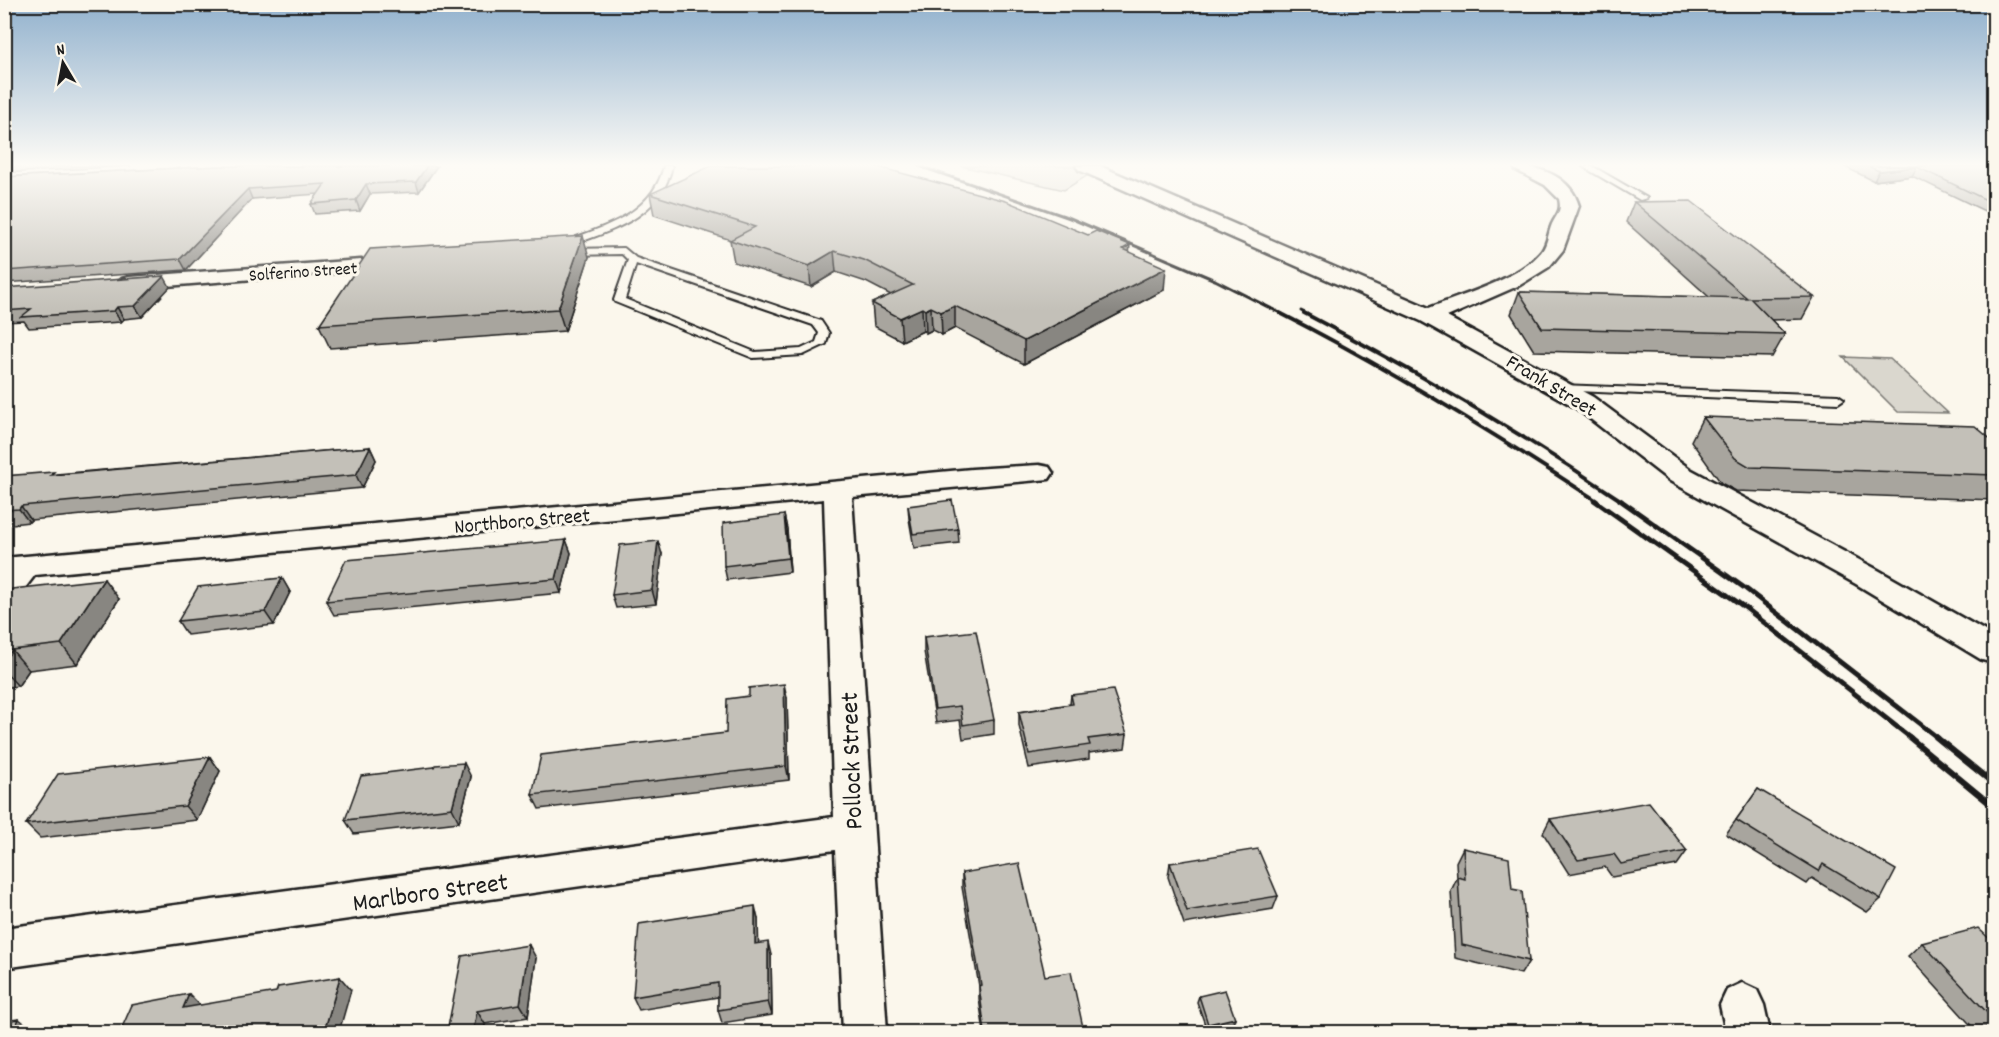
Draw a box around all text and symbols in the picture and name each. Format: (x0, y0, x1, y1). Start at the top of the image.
north arrow (33, 33, 93, 93)
text: N (55, 39, 67, 63)
street label: Solferino Street (248, 257, 359, 290)
street label: Frank Street (1499, 349, 1602, 427)
street label: Northboro Street (453, 502, 592, 544)
street label: Pollock Street (833, 691, 874, 830)
street label: Marlboro Street (350, 865, 511, 924)

